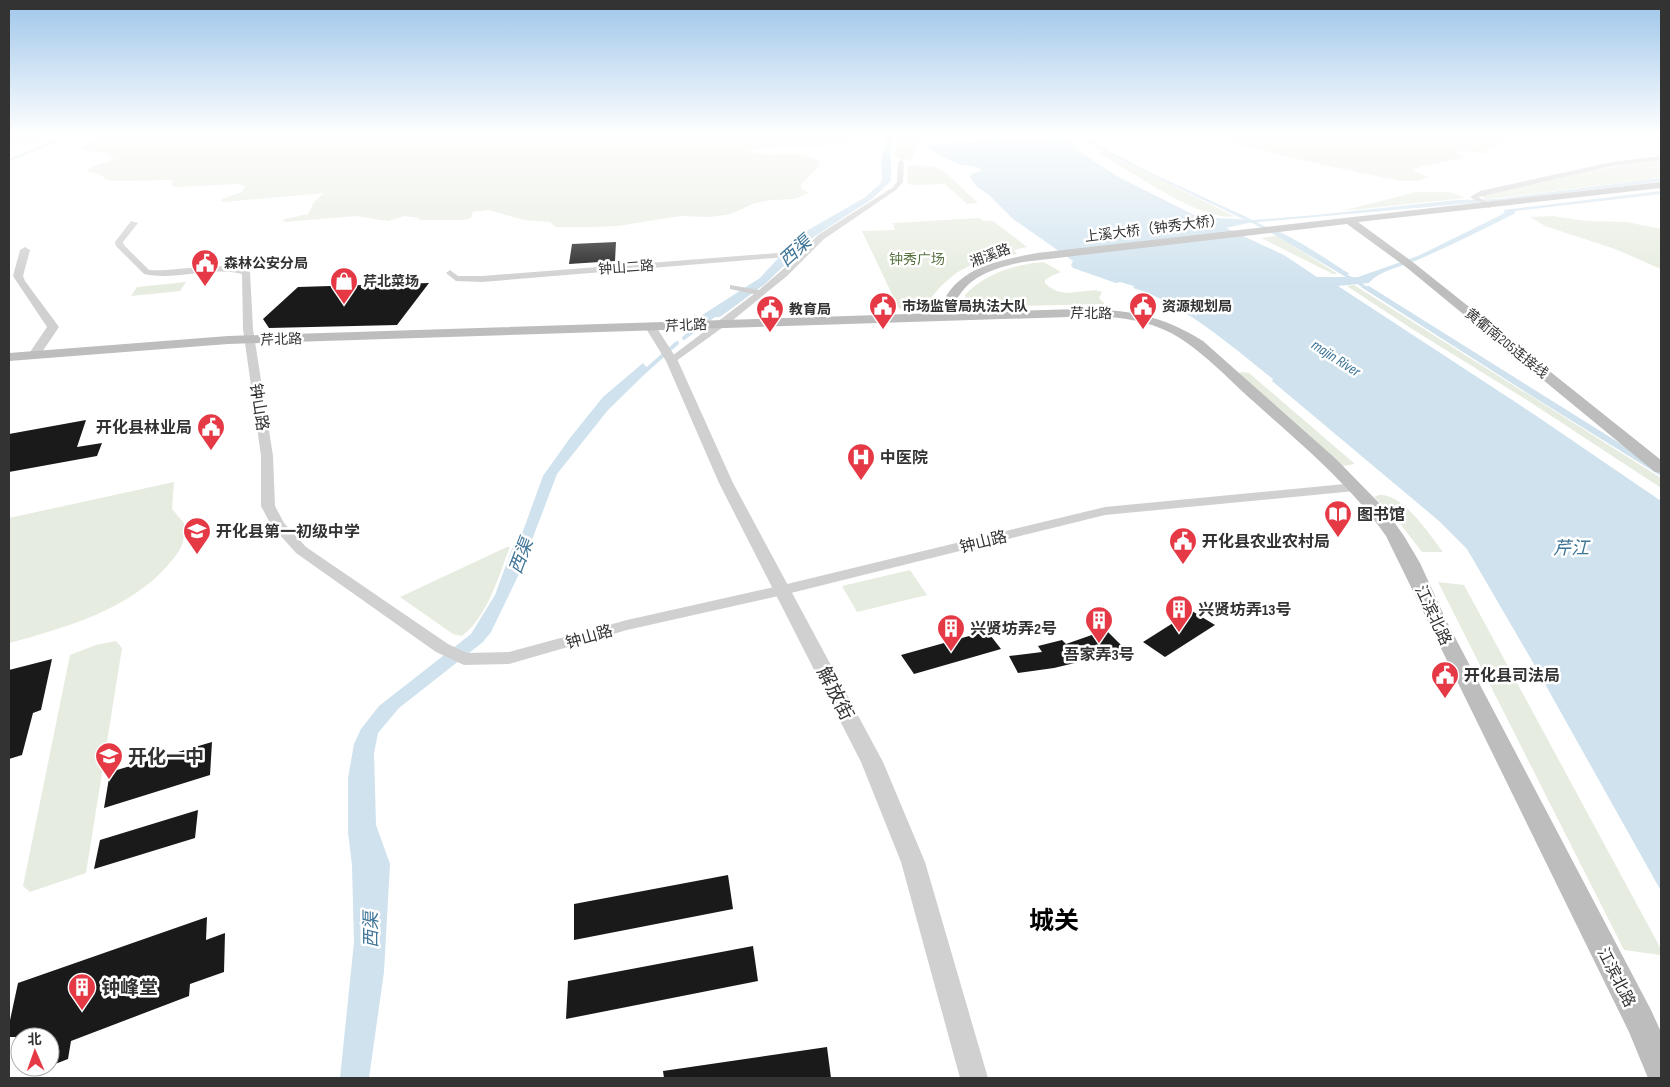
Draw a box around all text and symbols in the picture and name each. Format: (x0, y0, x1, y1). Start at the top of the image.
street label: 上溪大桥（钟秀大桥） (1084, 212, 1225, 245)
water label: 西渠 (775, 230, 818, 271)
street label: 湘溪路 (968, 240, 1013, 271)
public building icon: 森林公安分局 (190, 248, 220, 287)
park label: 钟秀广场 (889, 251, 945, 268)
place label: 森林公安分局 (224, 255, 308, 272)
street label: 钟山二路 (598, 257, 655, 278)
shop icon: 芹北菜场 (329, 266, 359, 305)
place label: 芹北菜场 (363, 273, 419, 290)
public building icon: 市场监管局执法大队 (868, 291, 898, 330)
public building icon: 资源规划局 (1128, 291, 1158, 330)
public building icon: 教育局 (755, 294, 785, 333)
place label: 市场监管局执法大队 (902, 298, 1028, 315)
place label: 资源规划局 (1162, 298, 1232, 315)
place label: 教育局 (789, 301, 831, 318)
street label: 芹北路 (1070, 305, 1112, 322)
street label: 黄衢南205连接线 (1462, 305, 1552, 382)
street label: 芹北路 (665, 316, 707, 335)
street label: 芹北路 (260, 330, 302, 349)
water label: majin River (1308, 336, 1364, 382)
street label: 钟山路 (245, 382, 272, 432)
public building icon: 开化县林业局 (196, 412, 226, 451)
place label: 开化县林业局 (96, 418, 192, 438)
hospital icon: 中医院 (846, 442, 876, 481)
place label: 中医院 (880, 449, 928, 468)
library icon: 图书馆 (1323, 499, 1353, 538)
place label: 图书馆 (1357, 506, 1405, 525)
school or university icon: 开化县第一初级中学 (182, 516, 212, 555)
place label: 开化县第一初级中学 (216, 522, 360, 542)
public building icon: 开化县农业农村局 (1168, 526, 1198, 565)
street label: 钟山路 (958, 527, 1009, 557)
place label: 开化县农业农村局 (1202, 532, 1330, 552)
water label: 西渠 (505, 533, 539, 577)
water label: 芹江 (1553, 538, 1591, 559)
street label: 江滨北路 (1411, 583, 1455, 649)
building icon: 兴贤坊弄13号 (1164, 594, 1194, 633)
place label: 兴贤坊弄13号 (1198, 601, 1291, 620)
building icon: 吾家弄3号 (1084, 605, 1114, 644)
building icon: 兴贤坊弄2号 (936, 613, 966, 652)
place label: 兴贤坊弄2号 (970, 620, 1057, 639)
street label: 钟山路 (564, 622, 615, 653)
place label: 吾家弄3号 (1063, 646, 1135, 665)
public building icon: 开化县司法局 (1430, 660, 1460, 699)
street label: 解放街 (811, 663, 858, 724)
place label: 开化县司法局 (1464, 666, 1560, 686)
school or university icon: 开化一中 (94, 741, 124, 780)
place label: 开化一中 (128, 746, 204, 769)
district label: 城关 (1029, 906, 1079, 937)
water label: 西渠 (361, 909, 382, 948)
street label: 江滨北路 (1593, 945, 1639, 1011)
building icon: 钟峰堂 (67, 972, 97, 1011)
place label: 钟峰堂 (101, 977, 158, 1000)
north arrow (10, 1027, 60, 1077)
text: 北 (27, 1031, 42, 1048)

